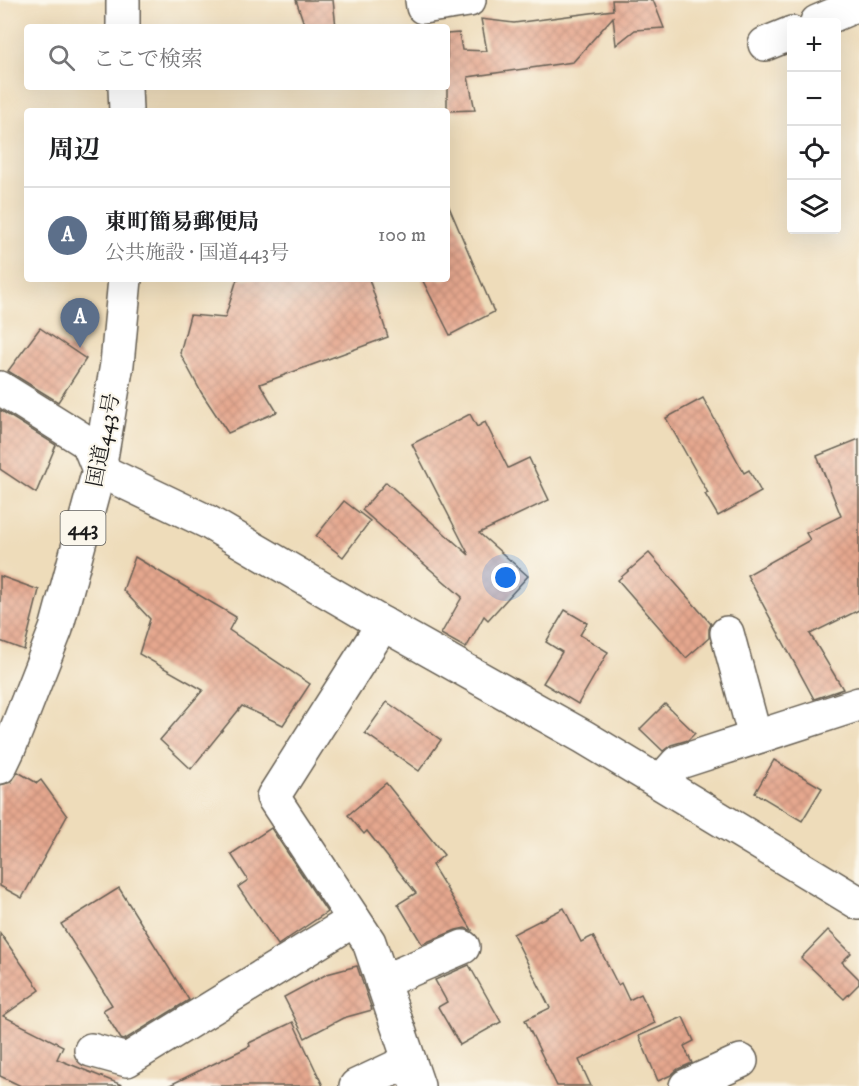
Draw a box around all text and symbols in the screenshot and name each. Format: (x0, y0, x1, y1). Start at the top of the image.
map controls (787, 18, 841, 234)
button: + (787, 18, 841, 72)
search box (24, 24, 450, 90)
icon: search (45, 41, 78, 74)
text: ここで検索 (93, 46, 203, 73)
button: − (787, 72, 841, 126)
button: locate (787, 126, 841, 180)
text: 周辺 (48, 134, 100, 167)
button: layers (787, 180, 841, 234)
text: 東町簡易郵便局 (105, 209, 259, 236)
text: A (61, 223, 74, 248)
text: 100 m (378, 223, 426, 248)
text: 公共施設 · 国道443号 (105, 241, 289, 266)
pin: A (60, 298, 100, 348)
street label: 国道443号 (82, 391, 126, 489)
road number: 443 (60, 511, 106, 545)
your location (491, 563, 520, 592)

